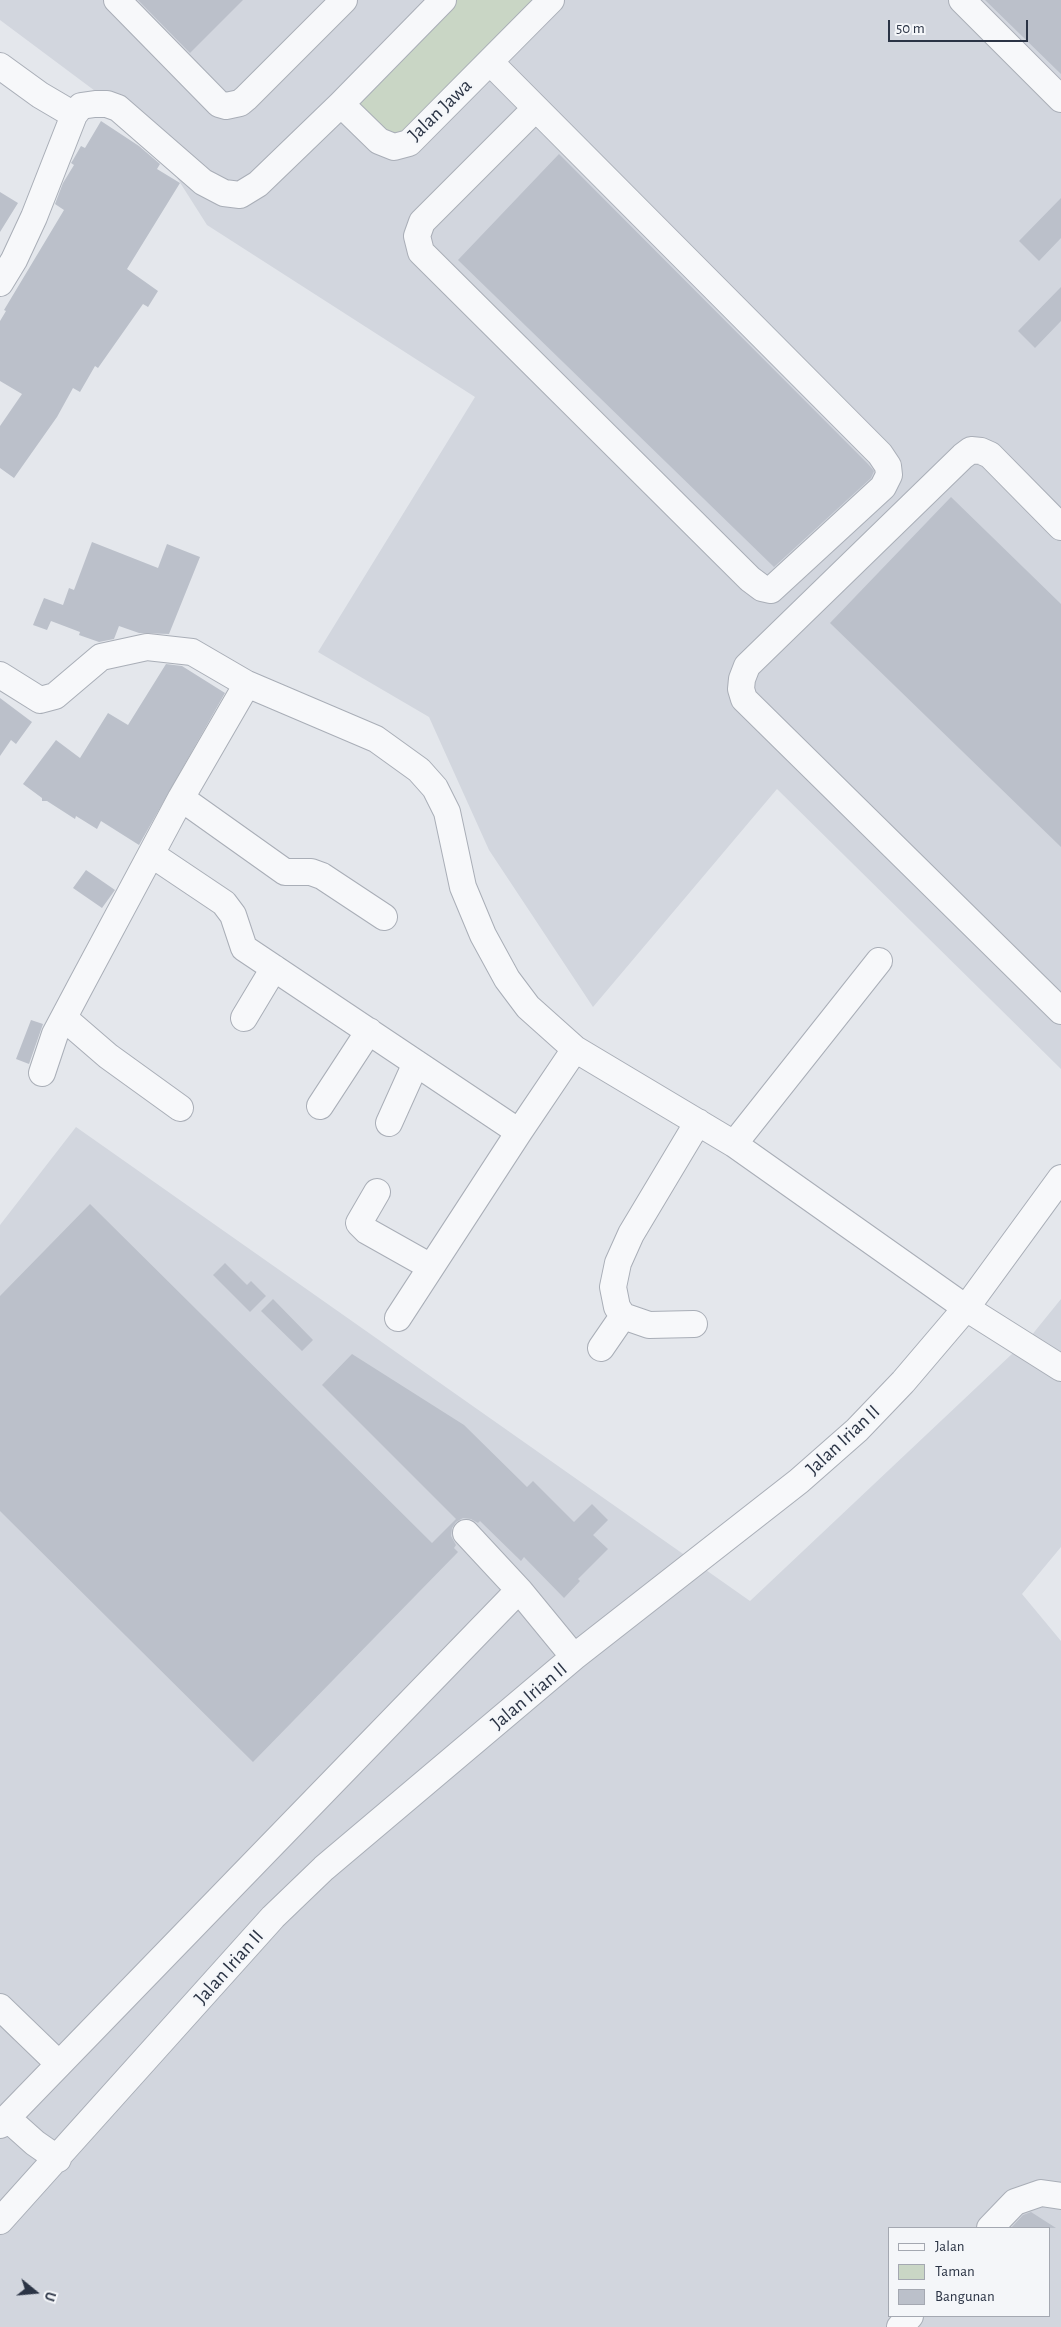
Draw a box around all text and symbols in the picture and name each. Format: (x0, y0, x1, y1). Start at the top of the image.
scale bar (891, 10, 1031, 42)
text: 50 m (896, 21, 925, 36)
street label: Jalan Jawa (403, 74, 477, 146)
street label: Jalan Irian II (801, 1400, 885, 1480)
street label: Jalan Irian II (486, 1657, 572, 1735)
street label: Jalan Irian II (189, 1925, 269, 2009)
legend (888, 2227, 1051, 2317)
text: Jalan (935, 2239, 965, 2254)
text: Taman (935, 2264, 975, 2279)
north arrow (10, 2267, 60, 2317)
text: Bangunan (935, 2289, 995, 2304)
text: U (41, 2290, 57, 2303)

